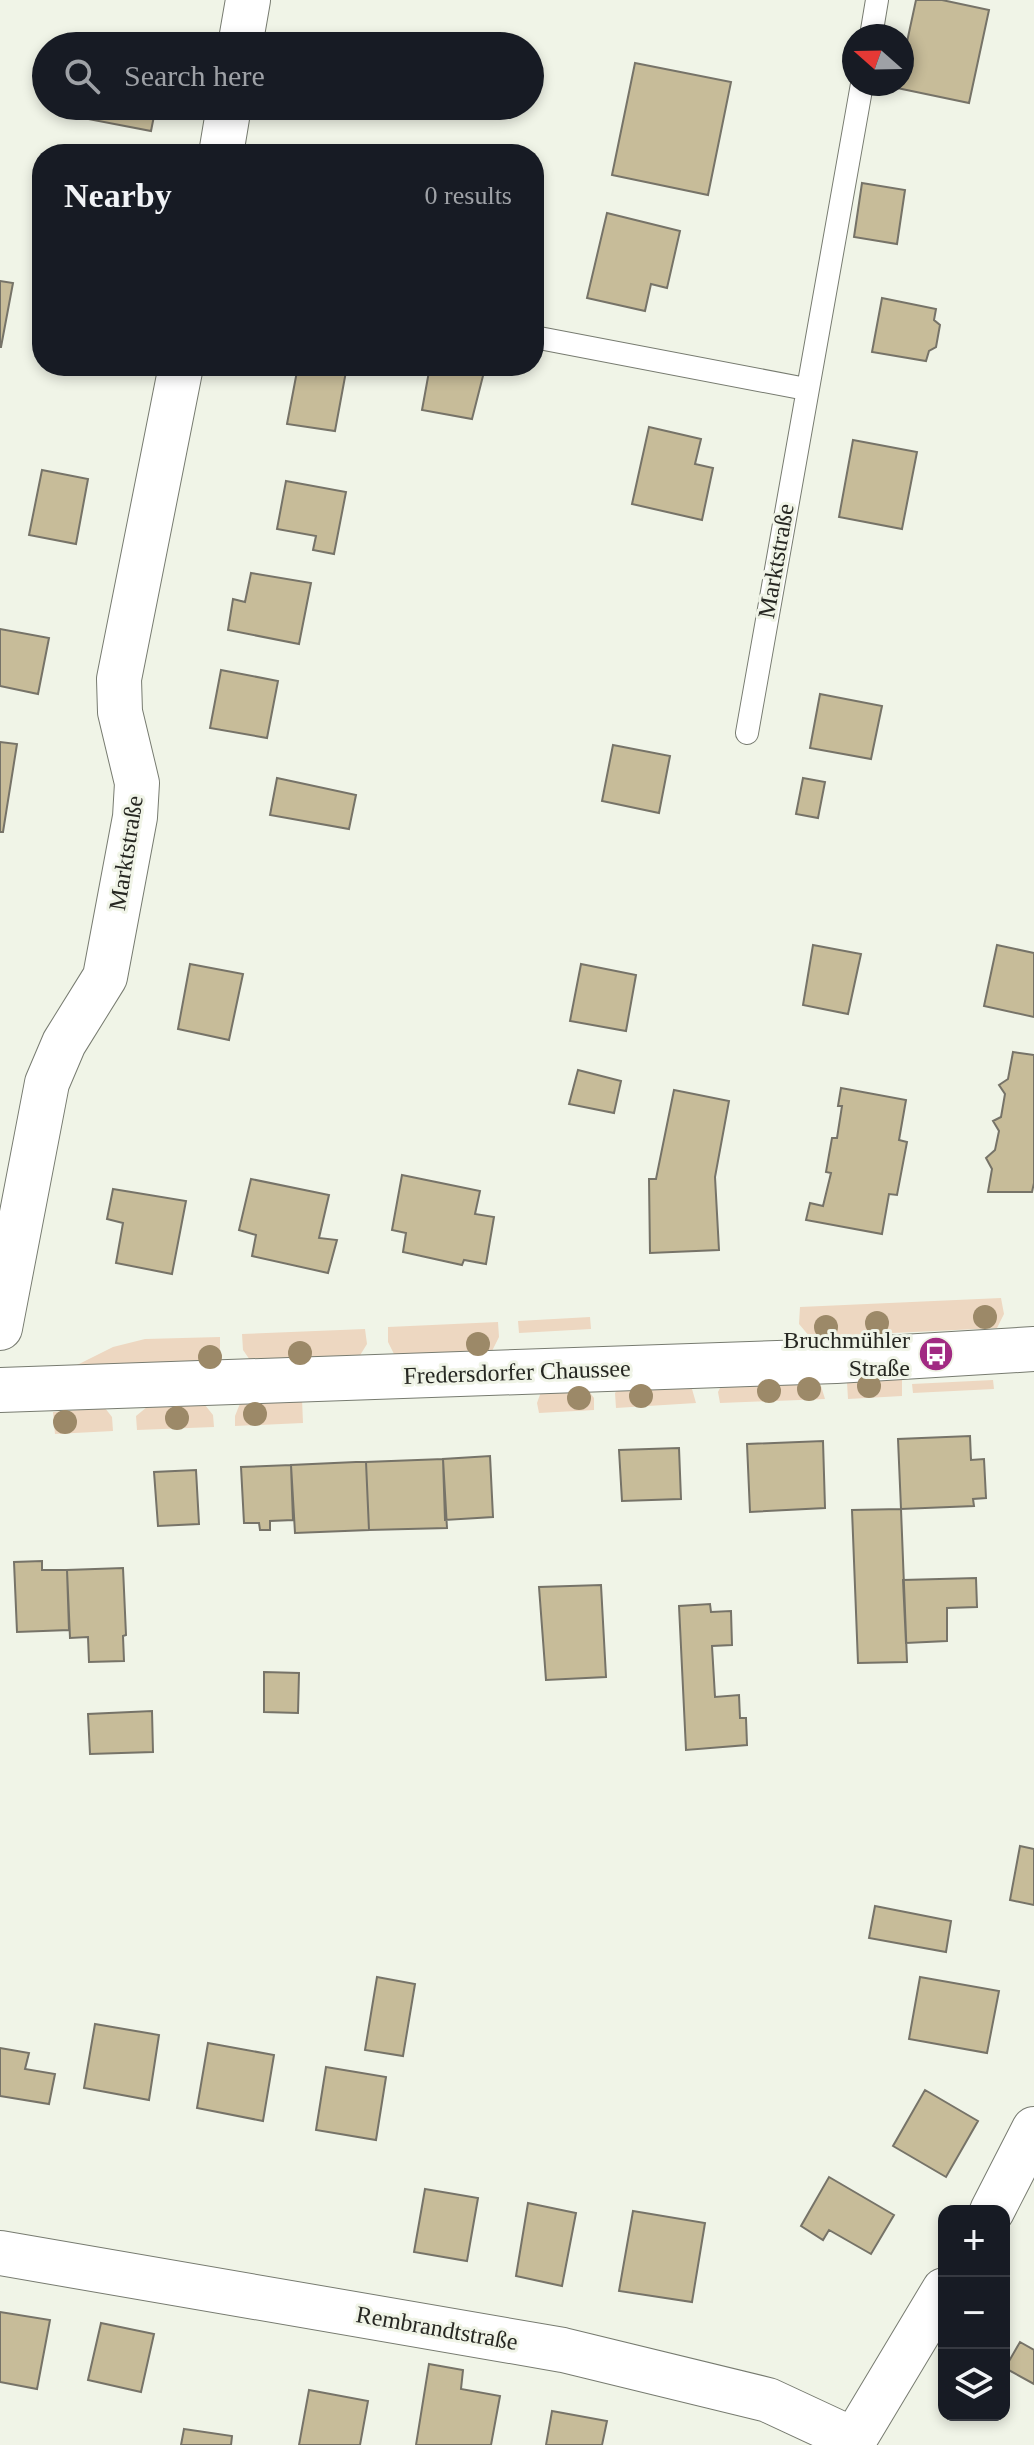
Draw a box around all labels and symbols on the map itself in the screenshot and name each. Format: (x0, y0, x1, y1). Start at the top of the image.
north arrow (842, 24, 914, 96)
street label: Marktstraße (753, 502, 799, 620)
street label: Marktstraße (104, 794, 148, 912)
place label: Bruchmühler Straße (783, 1327, 910, 1381)
bus stop icon: Bruchmühler Straße (917, 1335, 955, 1373)
street label: Fredersdorfer Chaussee (403, 1355, 631, 1389)
street label: Rembrandtstraße (354, 2301, 520, 2355)

